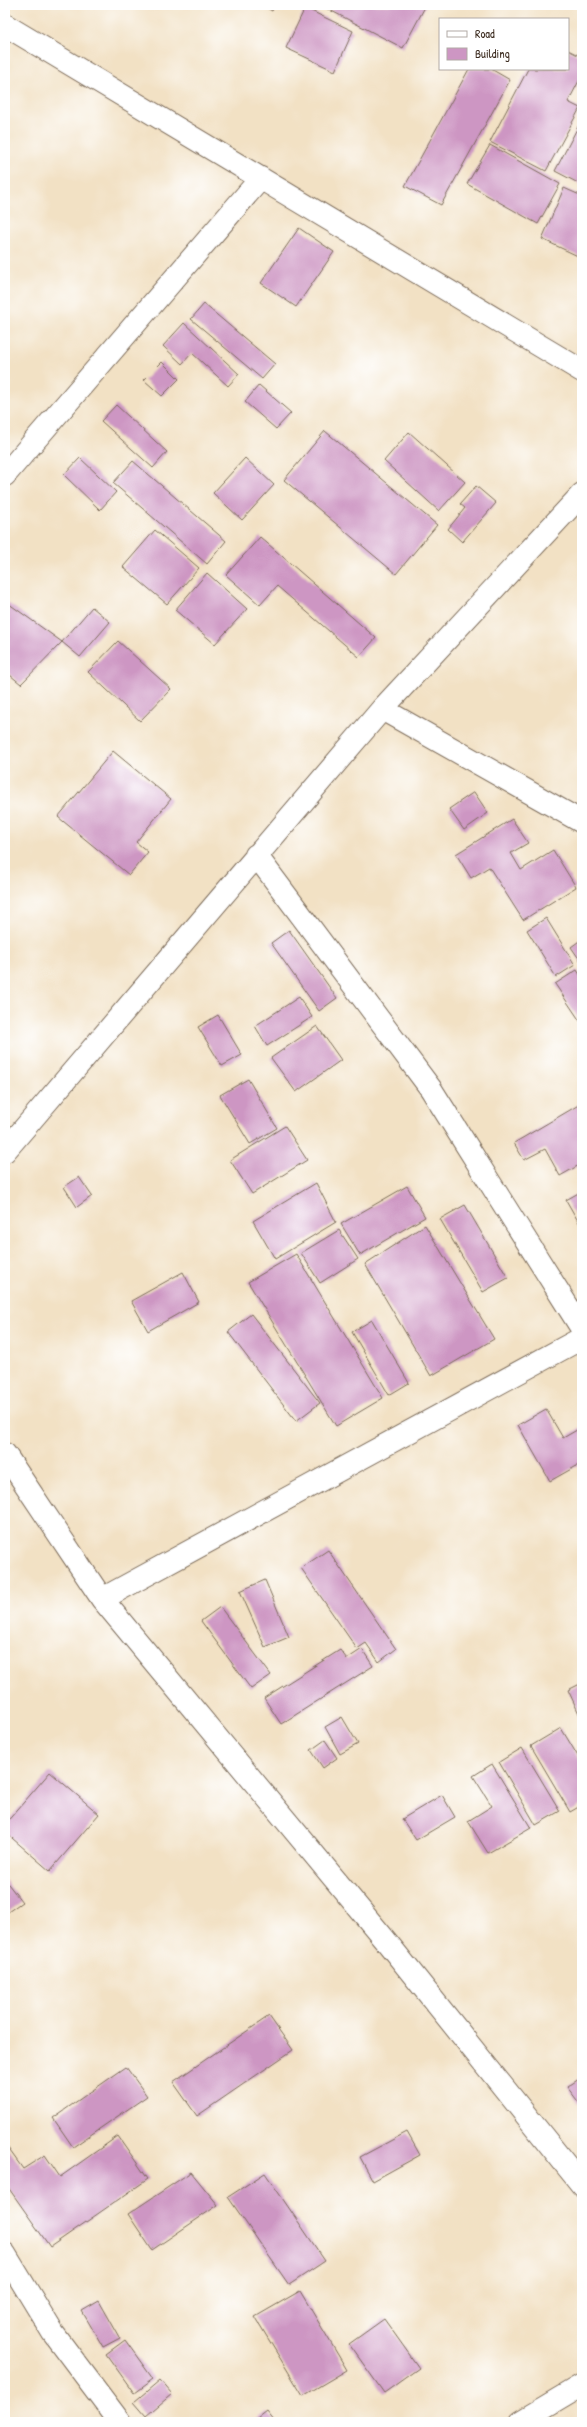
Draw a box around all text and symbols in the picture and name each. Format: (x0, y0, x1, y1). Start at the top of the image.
legend (439, 18, 569, 70)
text: Road (475, 25, 495, 42)
text: Building (475, 45, 510, 62)

